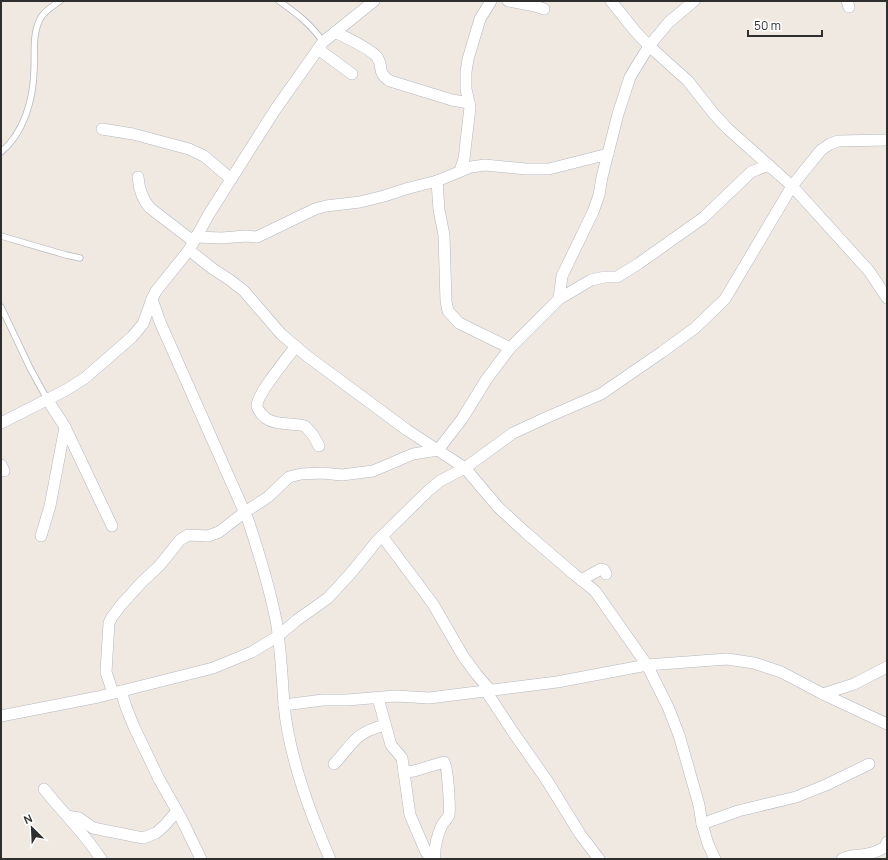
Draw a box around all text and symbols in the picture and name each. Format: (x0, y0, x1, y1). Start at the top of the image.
scale bar (748, 12, 822, 38)
text: 50 m (754, 17, 781, 34)
north arrow (12, 808, 52, 848)
text: N (21, 810, 34, 827)

